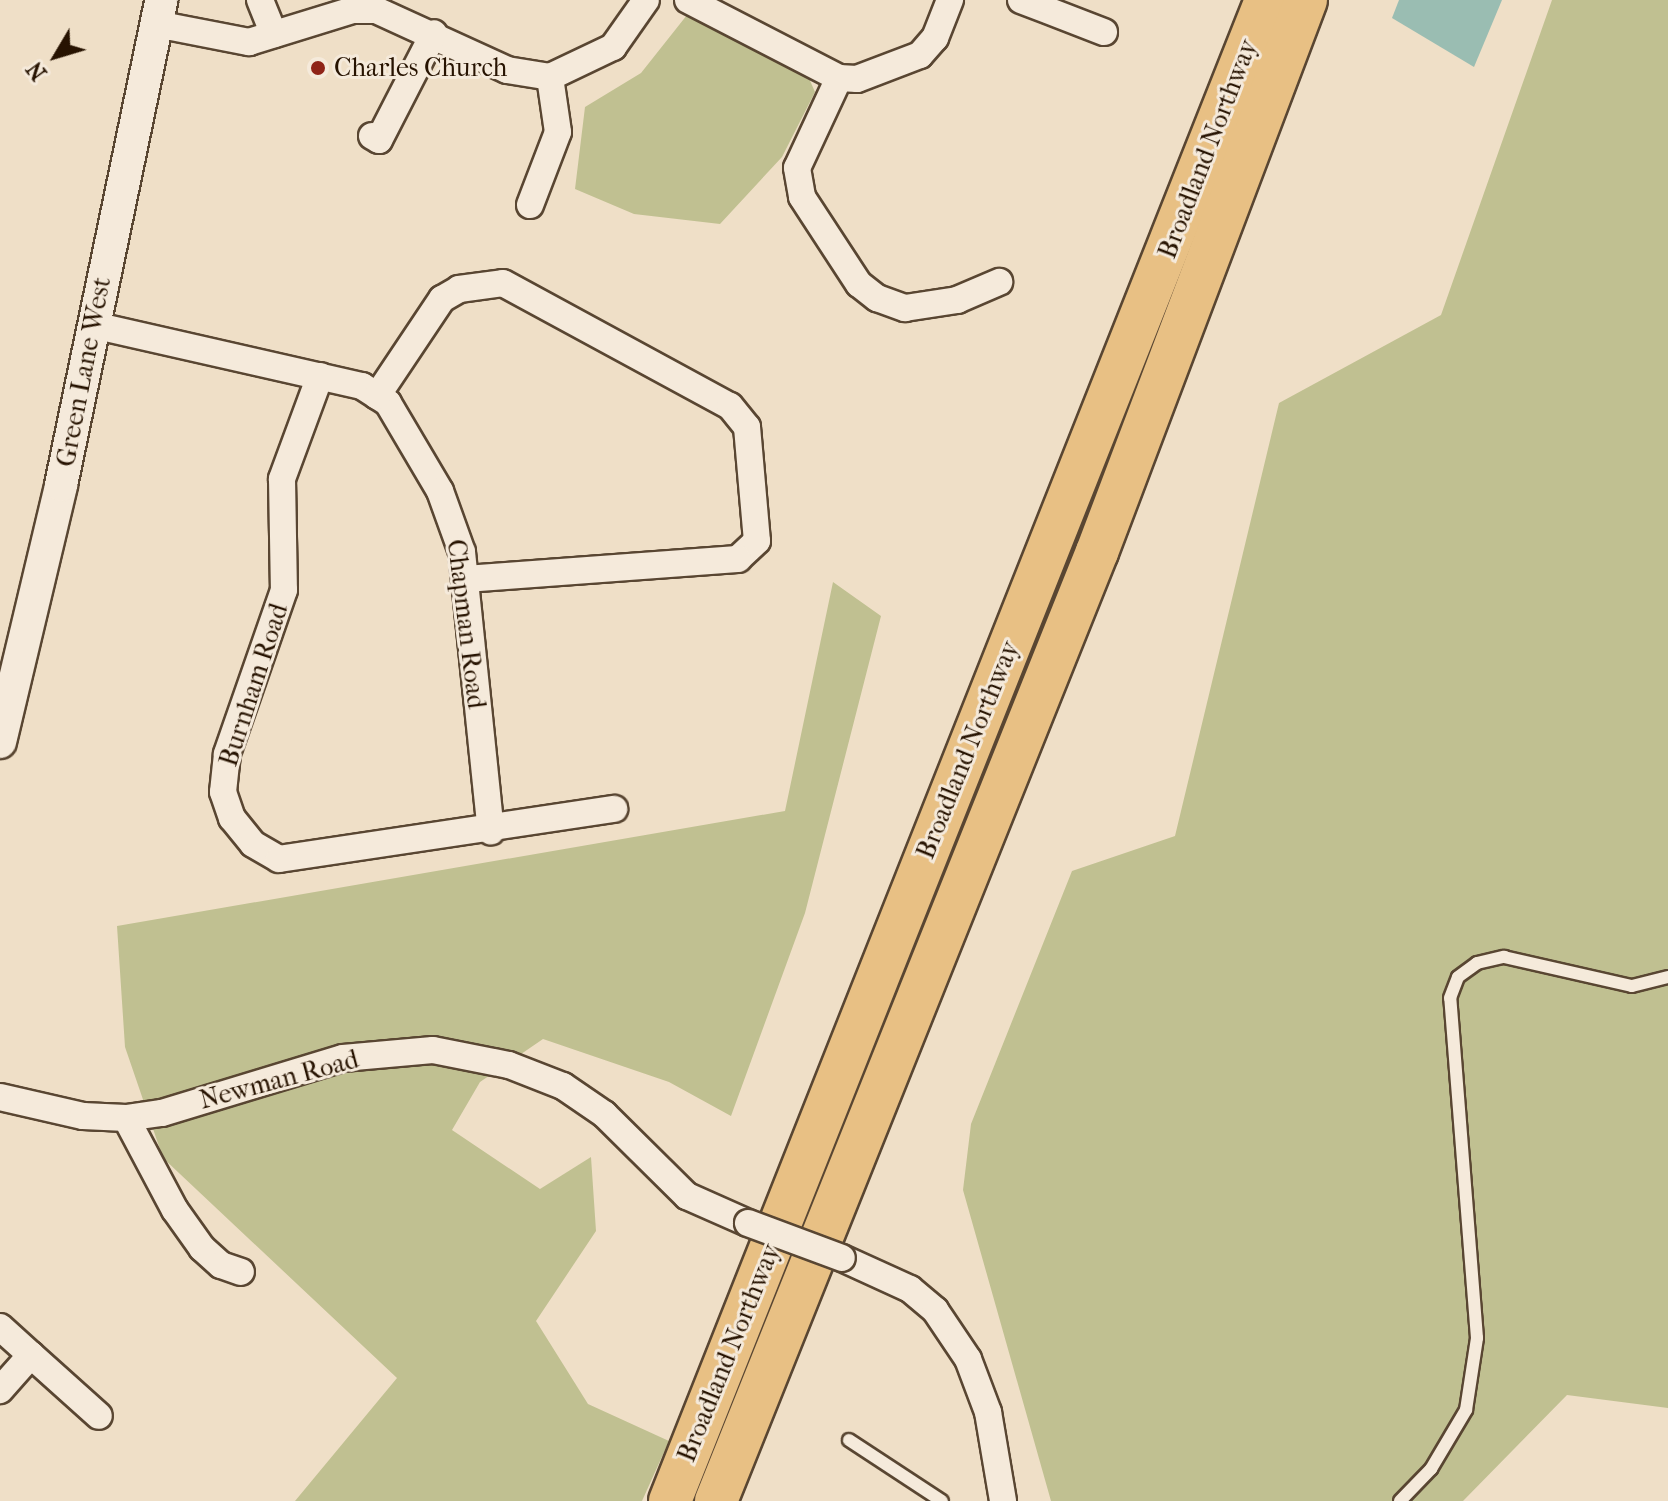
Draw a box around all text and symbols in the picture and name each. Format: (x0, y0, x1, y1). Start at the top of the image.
north arrow (16, 16, 96, 96)
street label: Broadland Northway (1152, 35, 1264, 263)
place label: Charles Church (334, 52, 507, 84)
text: N (22, 56, 52, 85)
marker: Charles Church (309, 59, 327, 77)
street label: Green Lane West (50, 275, 118, 469)
street label: Chapman Road (440, 538, 492, 710)
street label: Burnham Road (213, 600, 295, 770)
street label: Broadland Northway (910, 636, 1026, 864)
street label: Newman Road (196, 1044, 362, 1116)
street label: Broadland Northway (671, 1239, 787, 1467)

